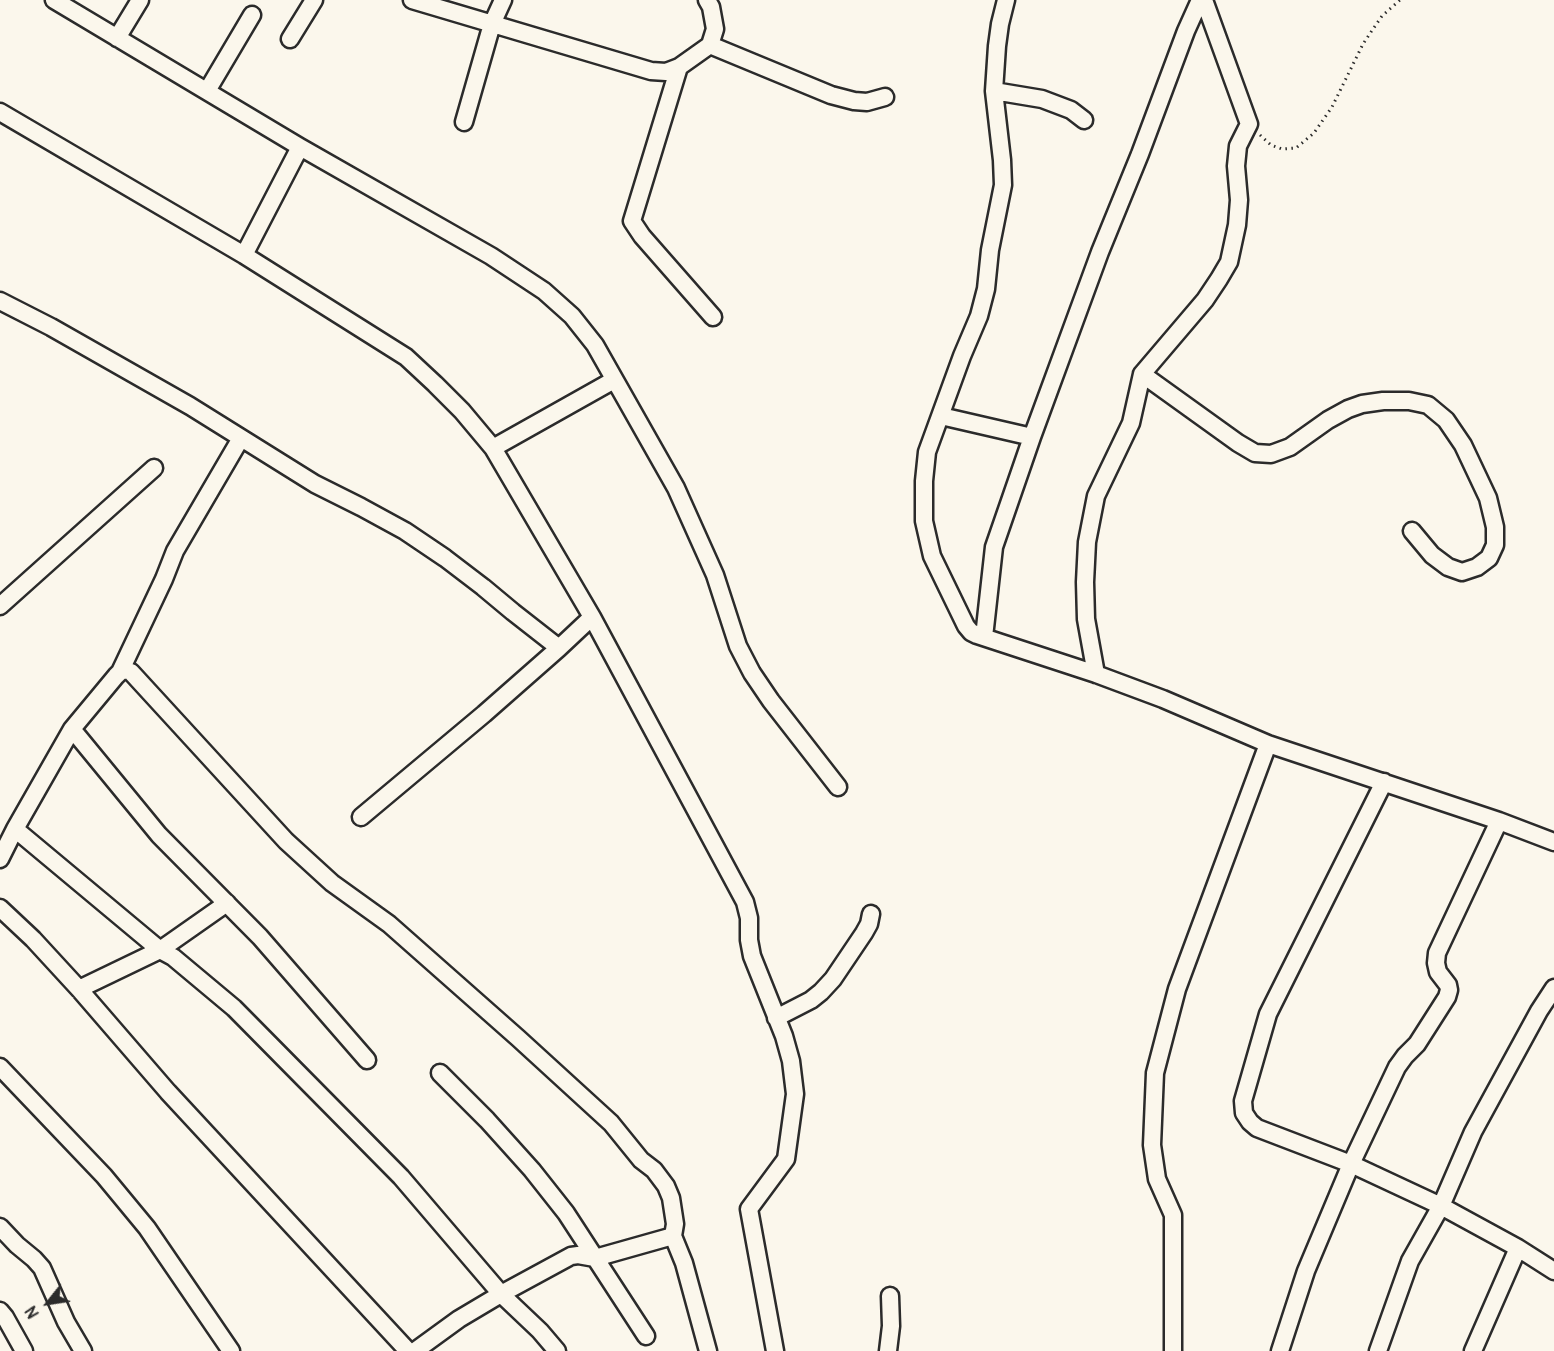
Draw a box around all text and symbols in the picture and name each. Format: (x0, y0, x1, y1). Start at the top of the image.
north arrow (18, 1273, 78, 1333)
text: N (21, 1302, 44, 1322)

